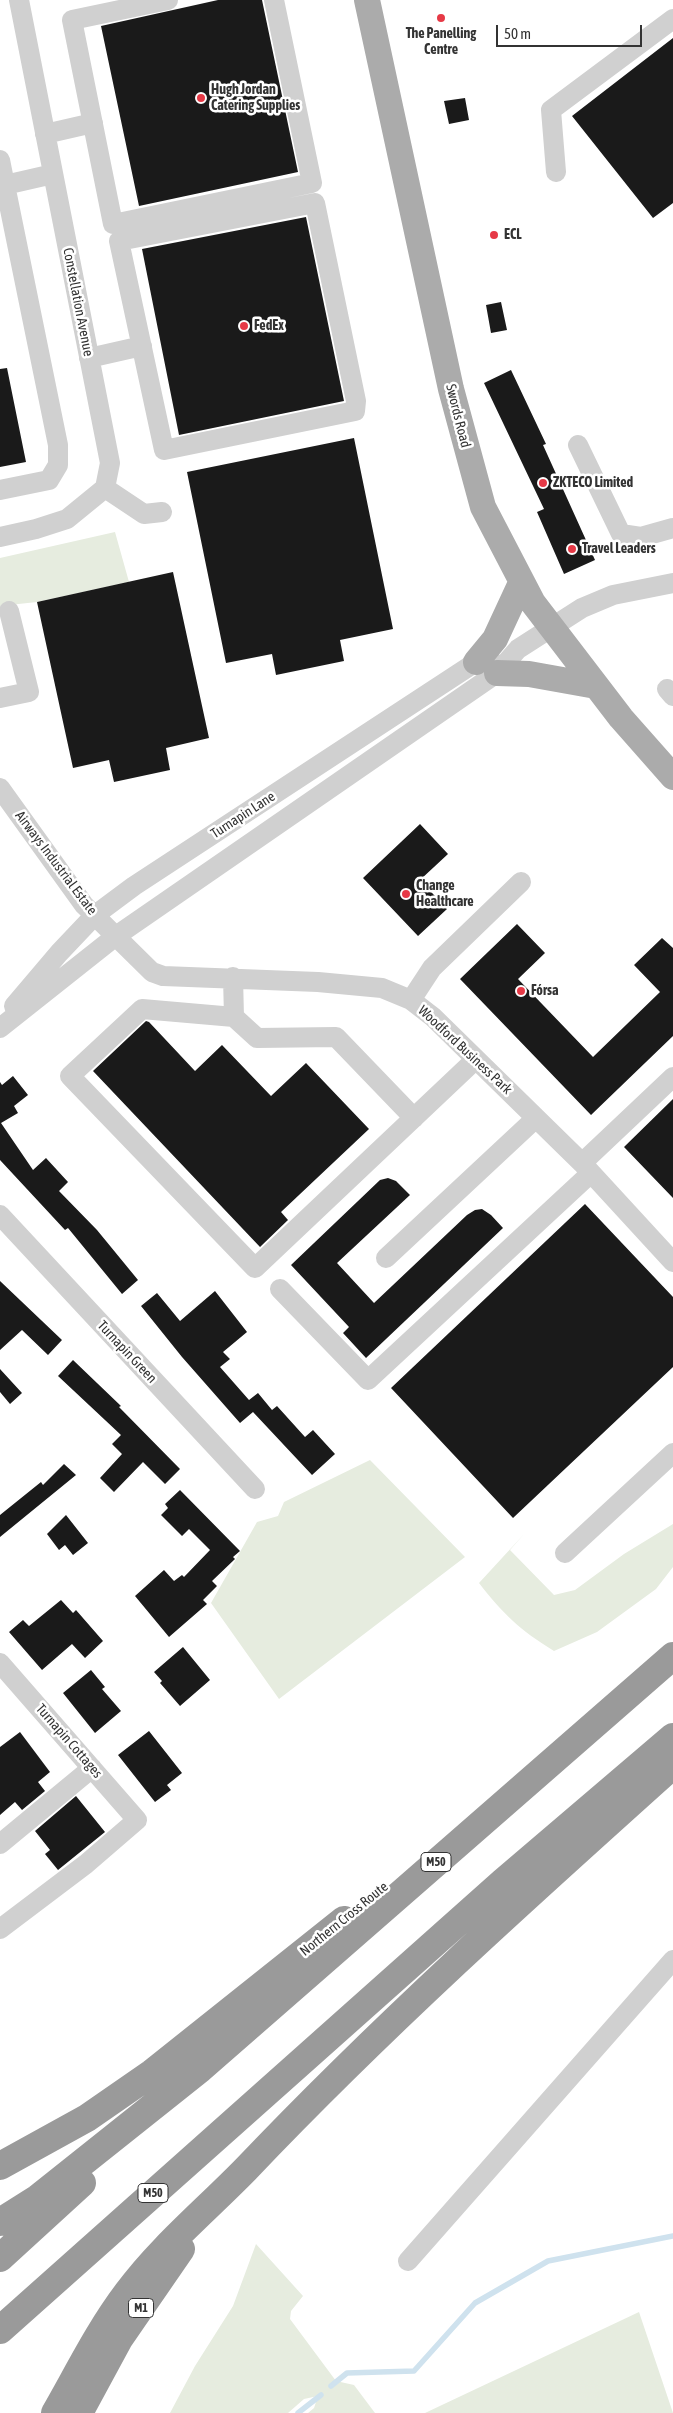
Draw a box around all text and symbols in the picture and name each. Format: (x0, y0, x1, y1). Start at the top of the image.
marker: The Panelling Centre (435, 12, 447, 24)
scale bar (498, 15, 644, 47)
text: 50 m (504, 25, 531, 42)
place label: The Panelling Centre (406, 26, 476, 58)
place label: Hugh Jordan Catering Supplies (211, 82, 300, 114)
marker: Hugh Jordan Catering Supplies (195, 92, 207, 104)
place label: ECL (504, 227, 522, 243)
marker: ECL (488, 229, 500, 241)
street label: Constellation Avenue (59, 246, 97, 358)
place label: FedEx (254, 318, 284, 334)
marker: FedEx (238, 320, 250, 332)
street label: Swords Road (442, 382, 474, 450)
place label: ZKTECO Limited (553, 475, 633, 491)
marker: ZKTECO Limited (537, 477, 549, 489)
place label: Travel Leaders (582, 541, 656, 557)
marker: Travel Leaders (566, 543, 578, 555)
street label: Turnapin Lane (208, 788, 278, 842)
street label: Airways Industrial Estate (12, 808, 100, 918)
place label: Change Healthcare (416, 878, 474, 910)
marker: Change Healthcare (400, 888, 412, 900)
place label: Fórsa (531, 983, 559, 999)
marker: Fórsa (515, 985, 527, 997)
street label: Woodford Business Park (414, 1002, 516, 1098)
street label: Turnapin Green (94, 1317, 160, 1387)
street label: Turnapin Cottages (32, 1701, 106, 1781)
road number: M50 (421, 1852, 451, 1871)
street label: Northern Cross Route (297, 1878, 391, 1960)
road number: M50 (138, 2184, 168, 2202)
road number: M1 (128, 2298, 154, 2318)

